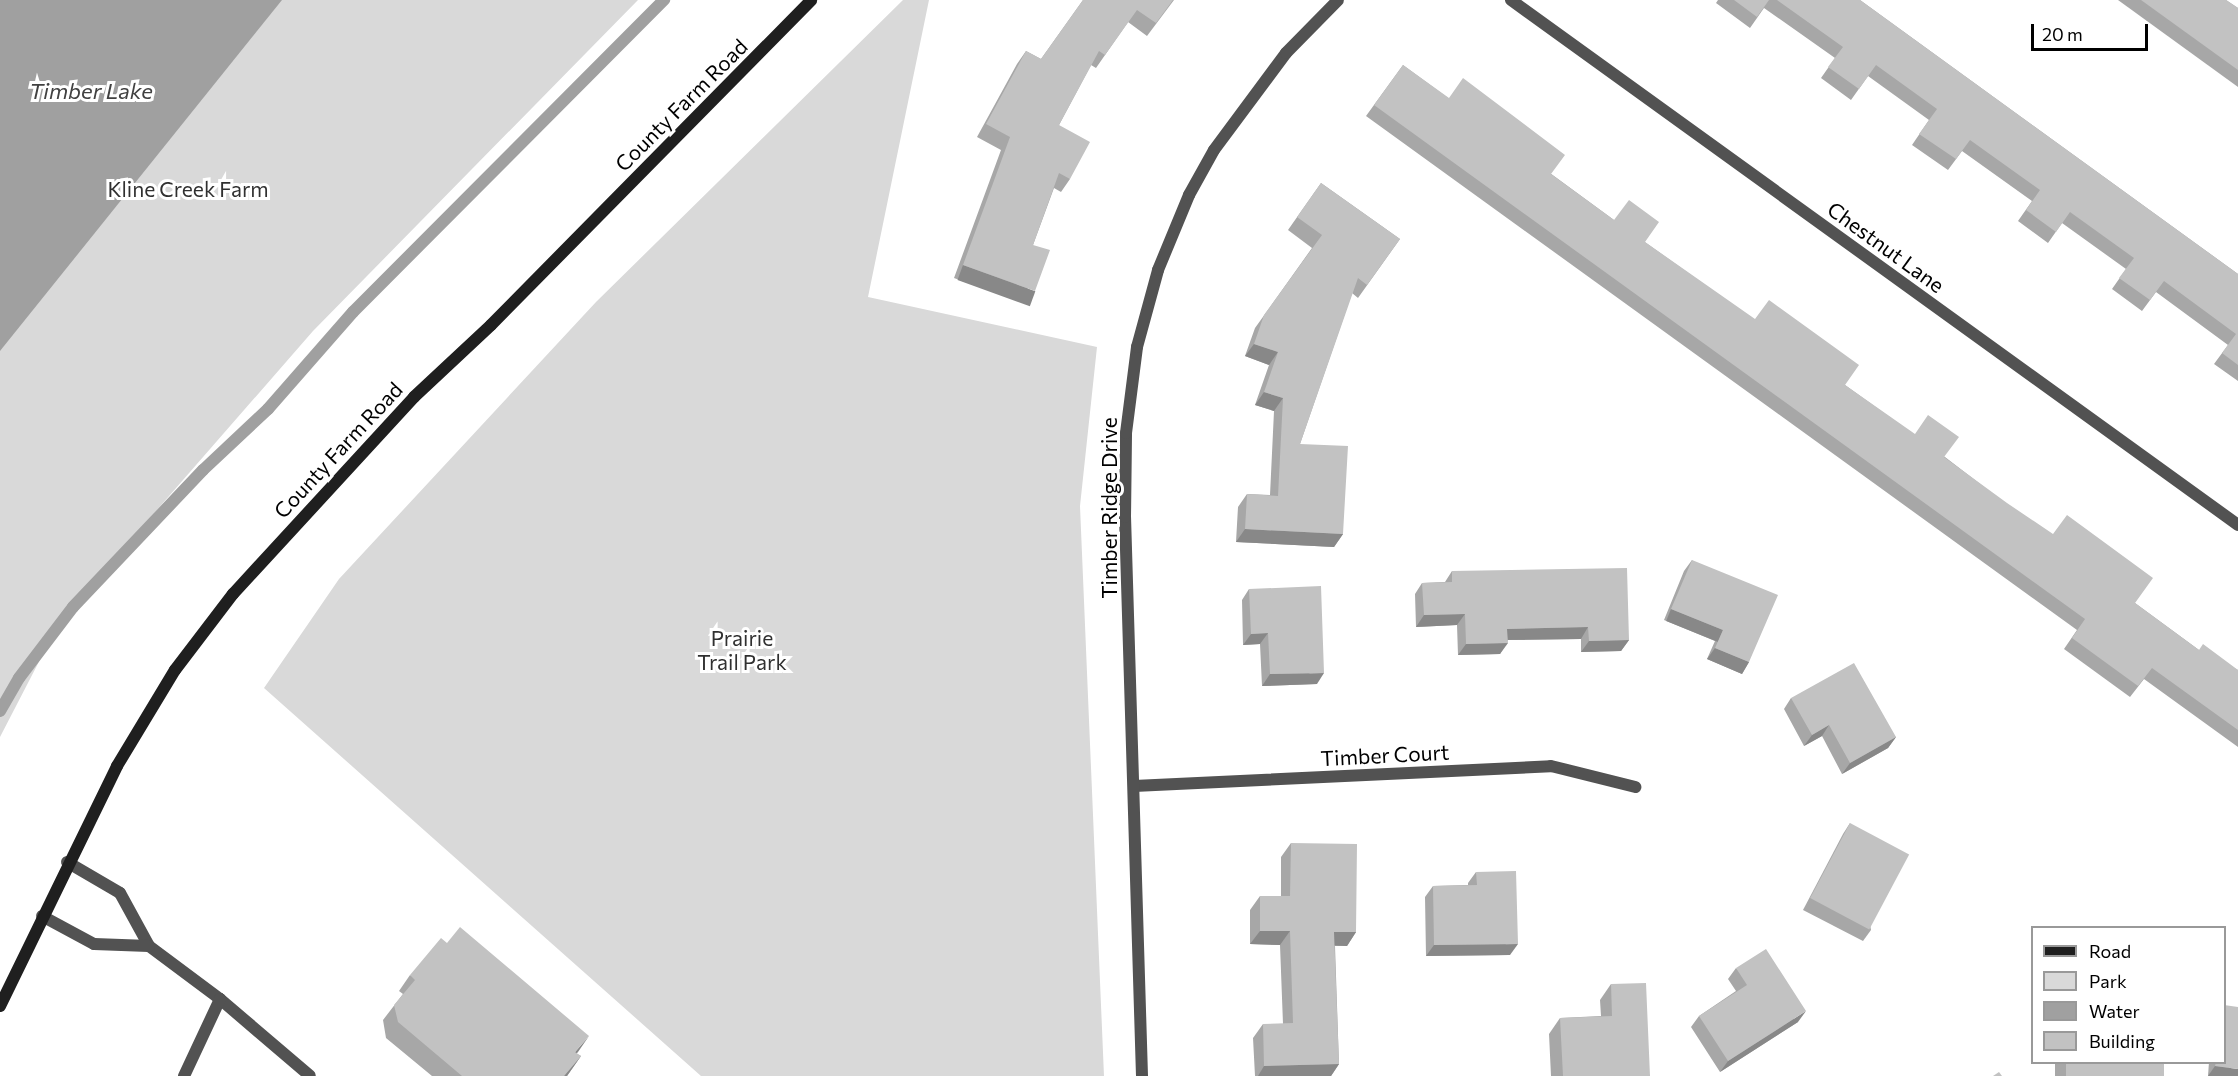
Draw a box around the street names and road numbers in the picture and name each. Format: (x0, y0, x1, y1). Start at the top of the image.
street label: County Farm Road (610, 34, 752, 176)
street label: Chestnut Lane (1823, 196, 1949, 298)
street label: County Farm Road (269, 377, 407, 523)
street label: Timber Ridge Drive (1096, 417, 1122, 599)
street label: Timber Court (1320, 739, 1450, 771)

